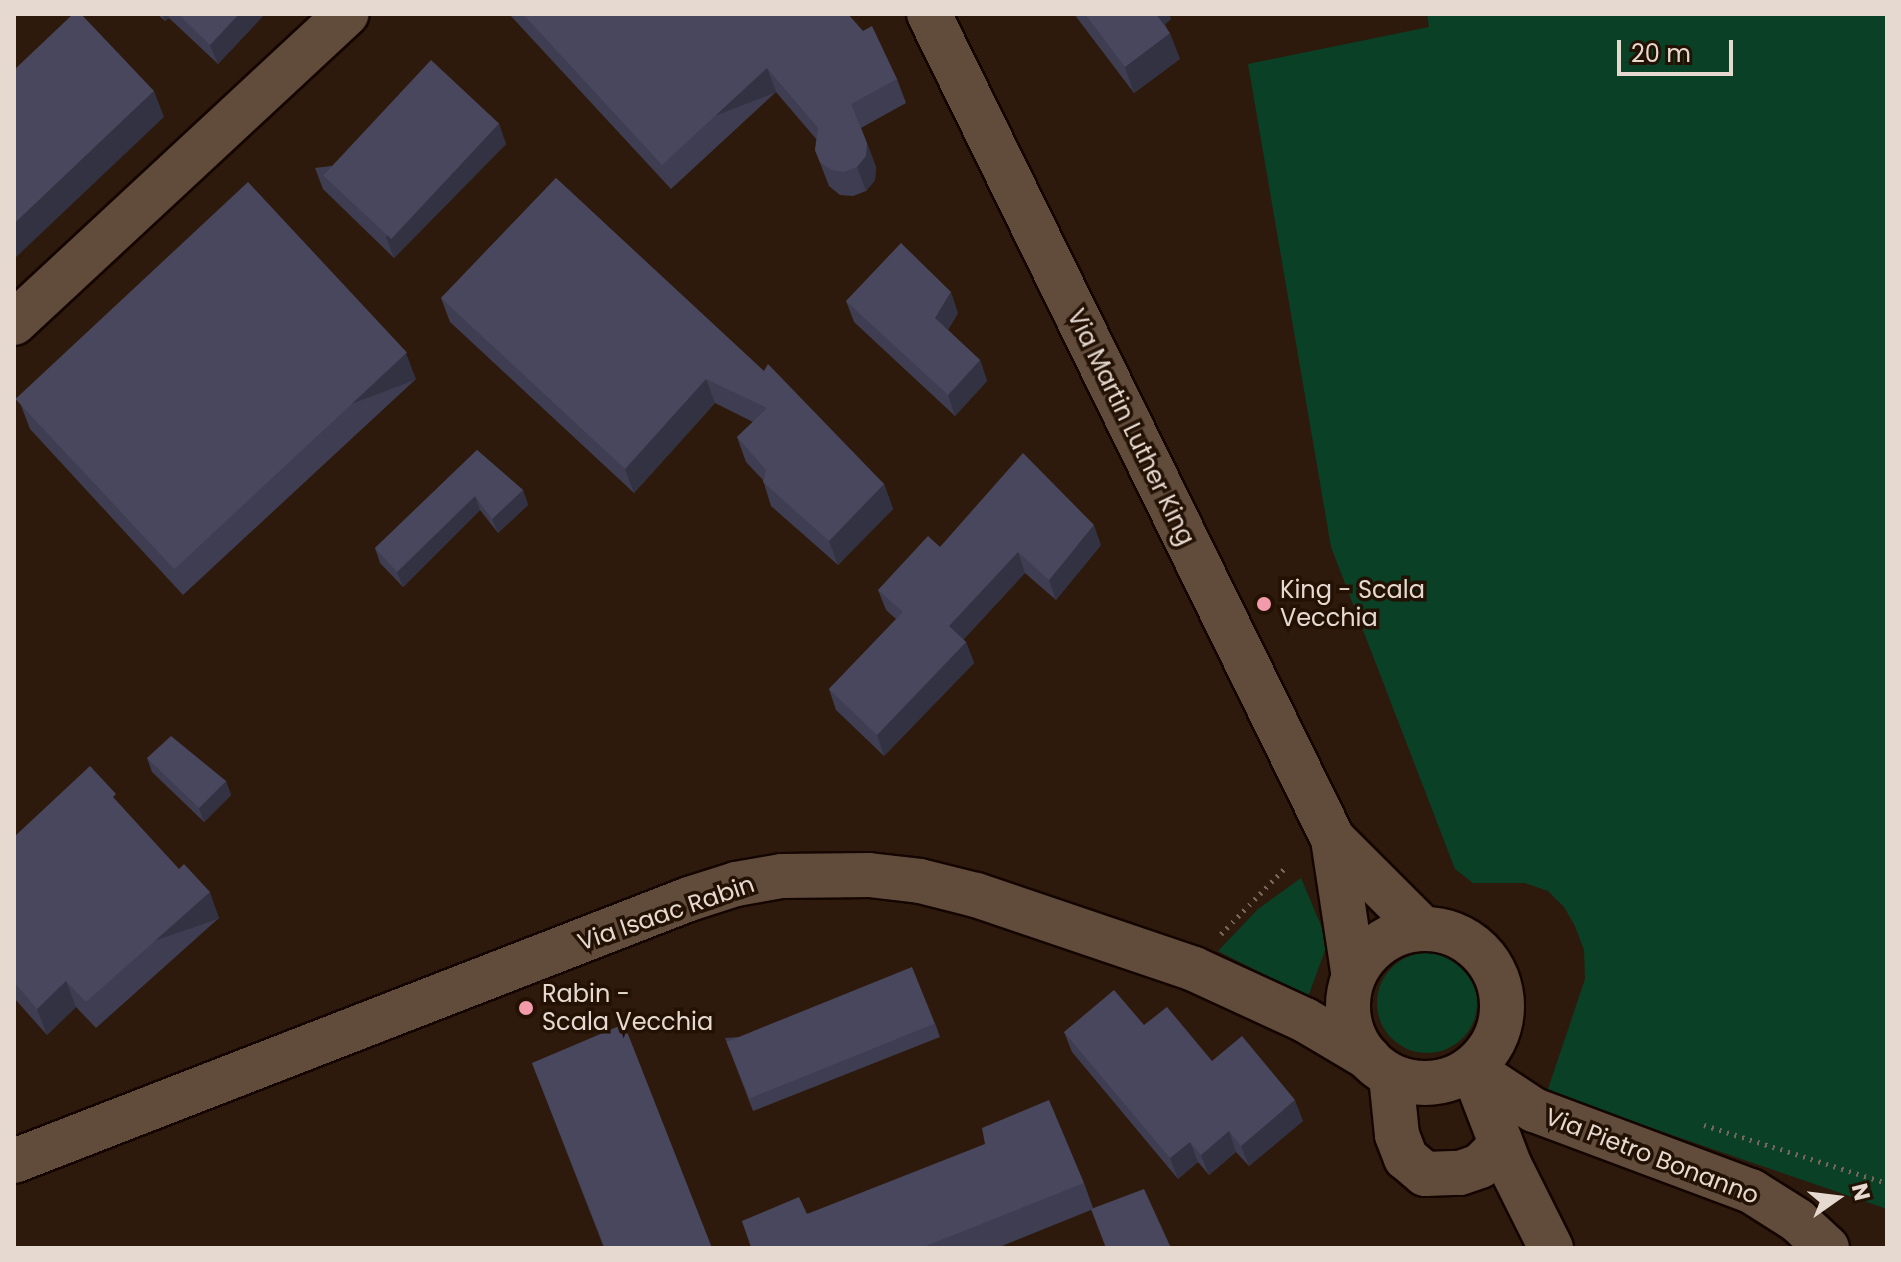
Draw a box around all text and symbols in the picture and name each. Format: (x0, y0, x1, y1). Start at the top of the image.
scale bar (1621, 24, 1737, 74)
text: 20 m (1631, 37, 1691, 70)
street label: Via Martin Luther King (1061, 304, 1201, 550)
place label: King - Scala Vecchia (1280, 576, 1425, 632)
marker: King - Scala Vecchia (1255, 595, 1273, 613)
street label: Via Isaac Rabin (574, 869, 758, 957)
place label: Rabin - Scala Vecchia (542, 980, 713, 1036)
marker: Rabin - Scala Vecchia (517, 999, 535, 1017)
street label: Via Pietro Bonanno (1541, 1102, 1763, 1210)
north arrow (1797, 1158, 1877, 1238)
text: N (1844, 1180, 1878, 1204)

